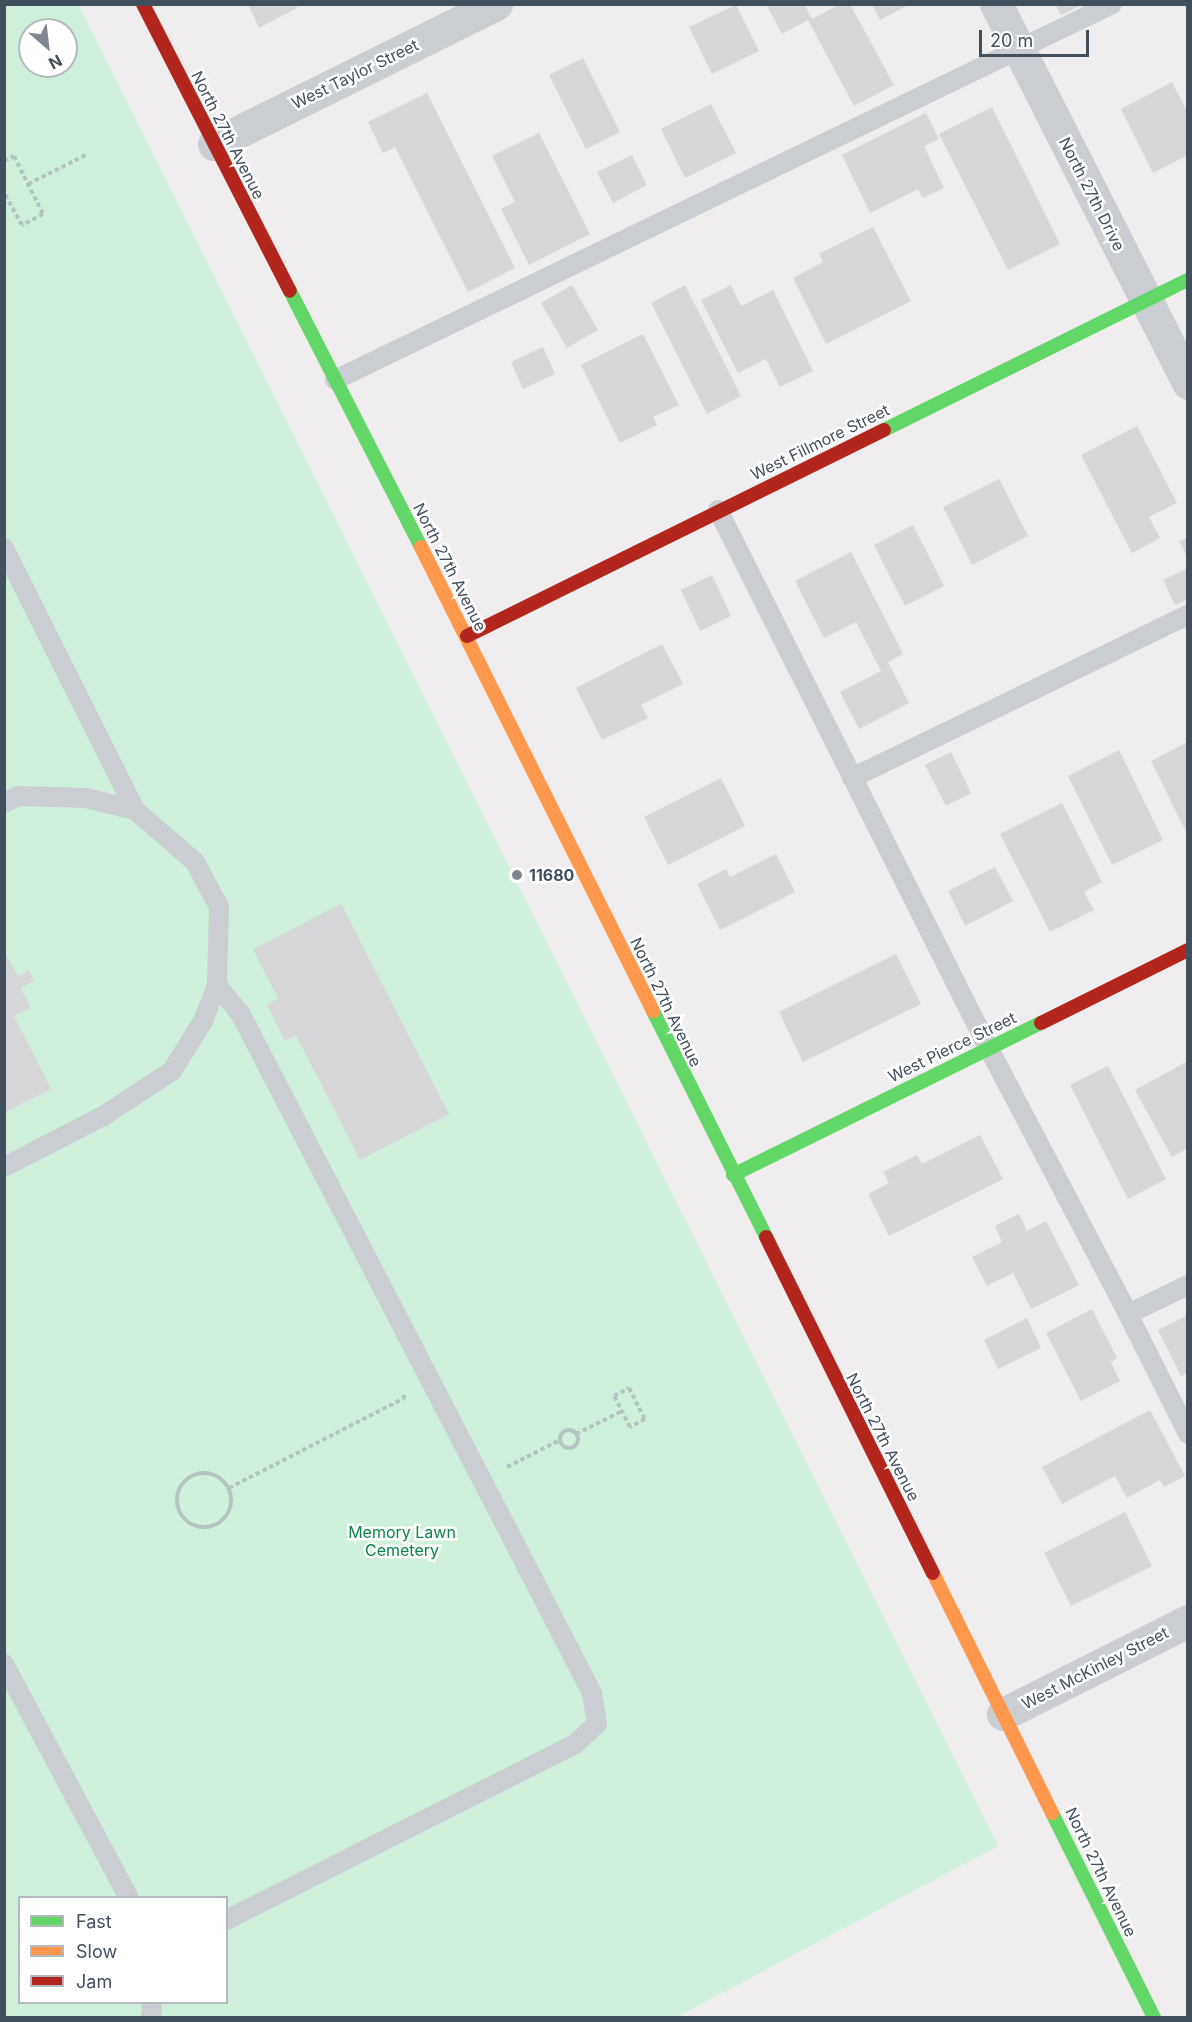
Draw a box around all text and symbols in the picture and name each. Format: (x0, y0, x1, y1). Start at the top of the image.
north arrow (18, 18, 78, 78)
scale bar (982, 18, 1092, 56)
text: 20 m (990, 30, 1033, 51)
street label: West Taylor Street (289, 35, 421, 113)
text: N (45, 50, 66, 74)
street label: North 27th Avenue (187, 68, 269, 202)
street label: North 27th Drive (1055, 134, 1129, 254)
street label: West Fillmore Street (748, 400, 892, 484)
street label: North 27th Avenue (409, 500, 491, 634)
place label: 11680 (529, 865, 574, 885)
marker: 11680 (510, 868, 524, 882)
street label: North 27th Avenue (626, 934, 706, 1070)
street label: West Pierce Street (885, 1008, 1019, 1086)
street label: North 27th Avenue (842, 1370, 924, 1504)
park label: Memory Lawn Cemetery (348, 1522, 456, 1560)
street label: West McKinley Street (1019, 1623, 1171, 1713)
street label: North 27th Avenue (1061, 1804, 1141, 1940)
legend (18, 1896, 228, 2004)
text: Fast (76, 1911, 112, 1932)
text: Slow (76, 1941, 117, 1962)
text: Jam (76, 1971, 112, 1992)

